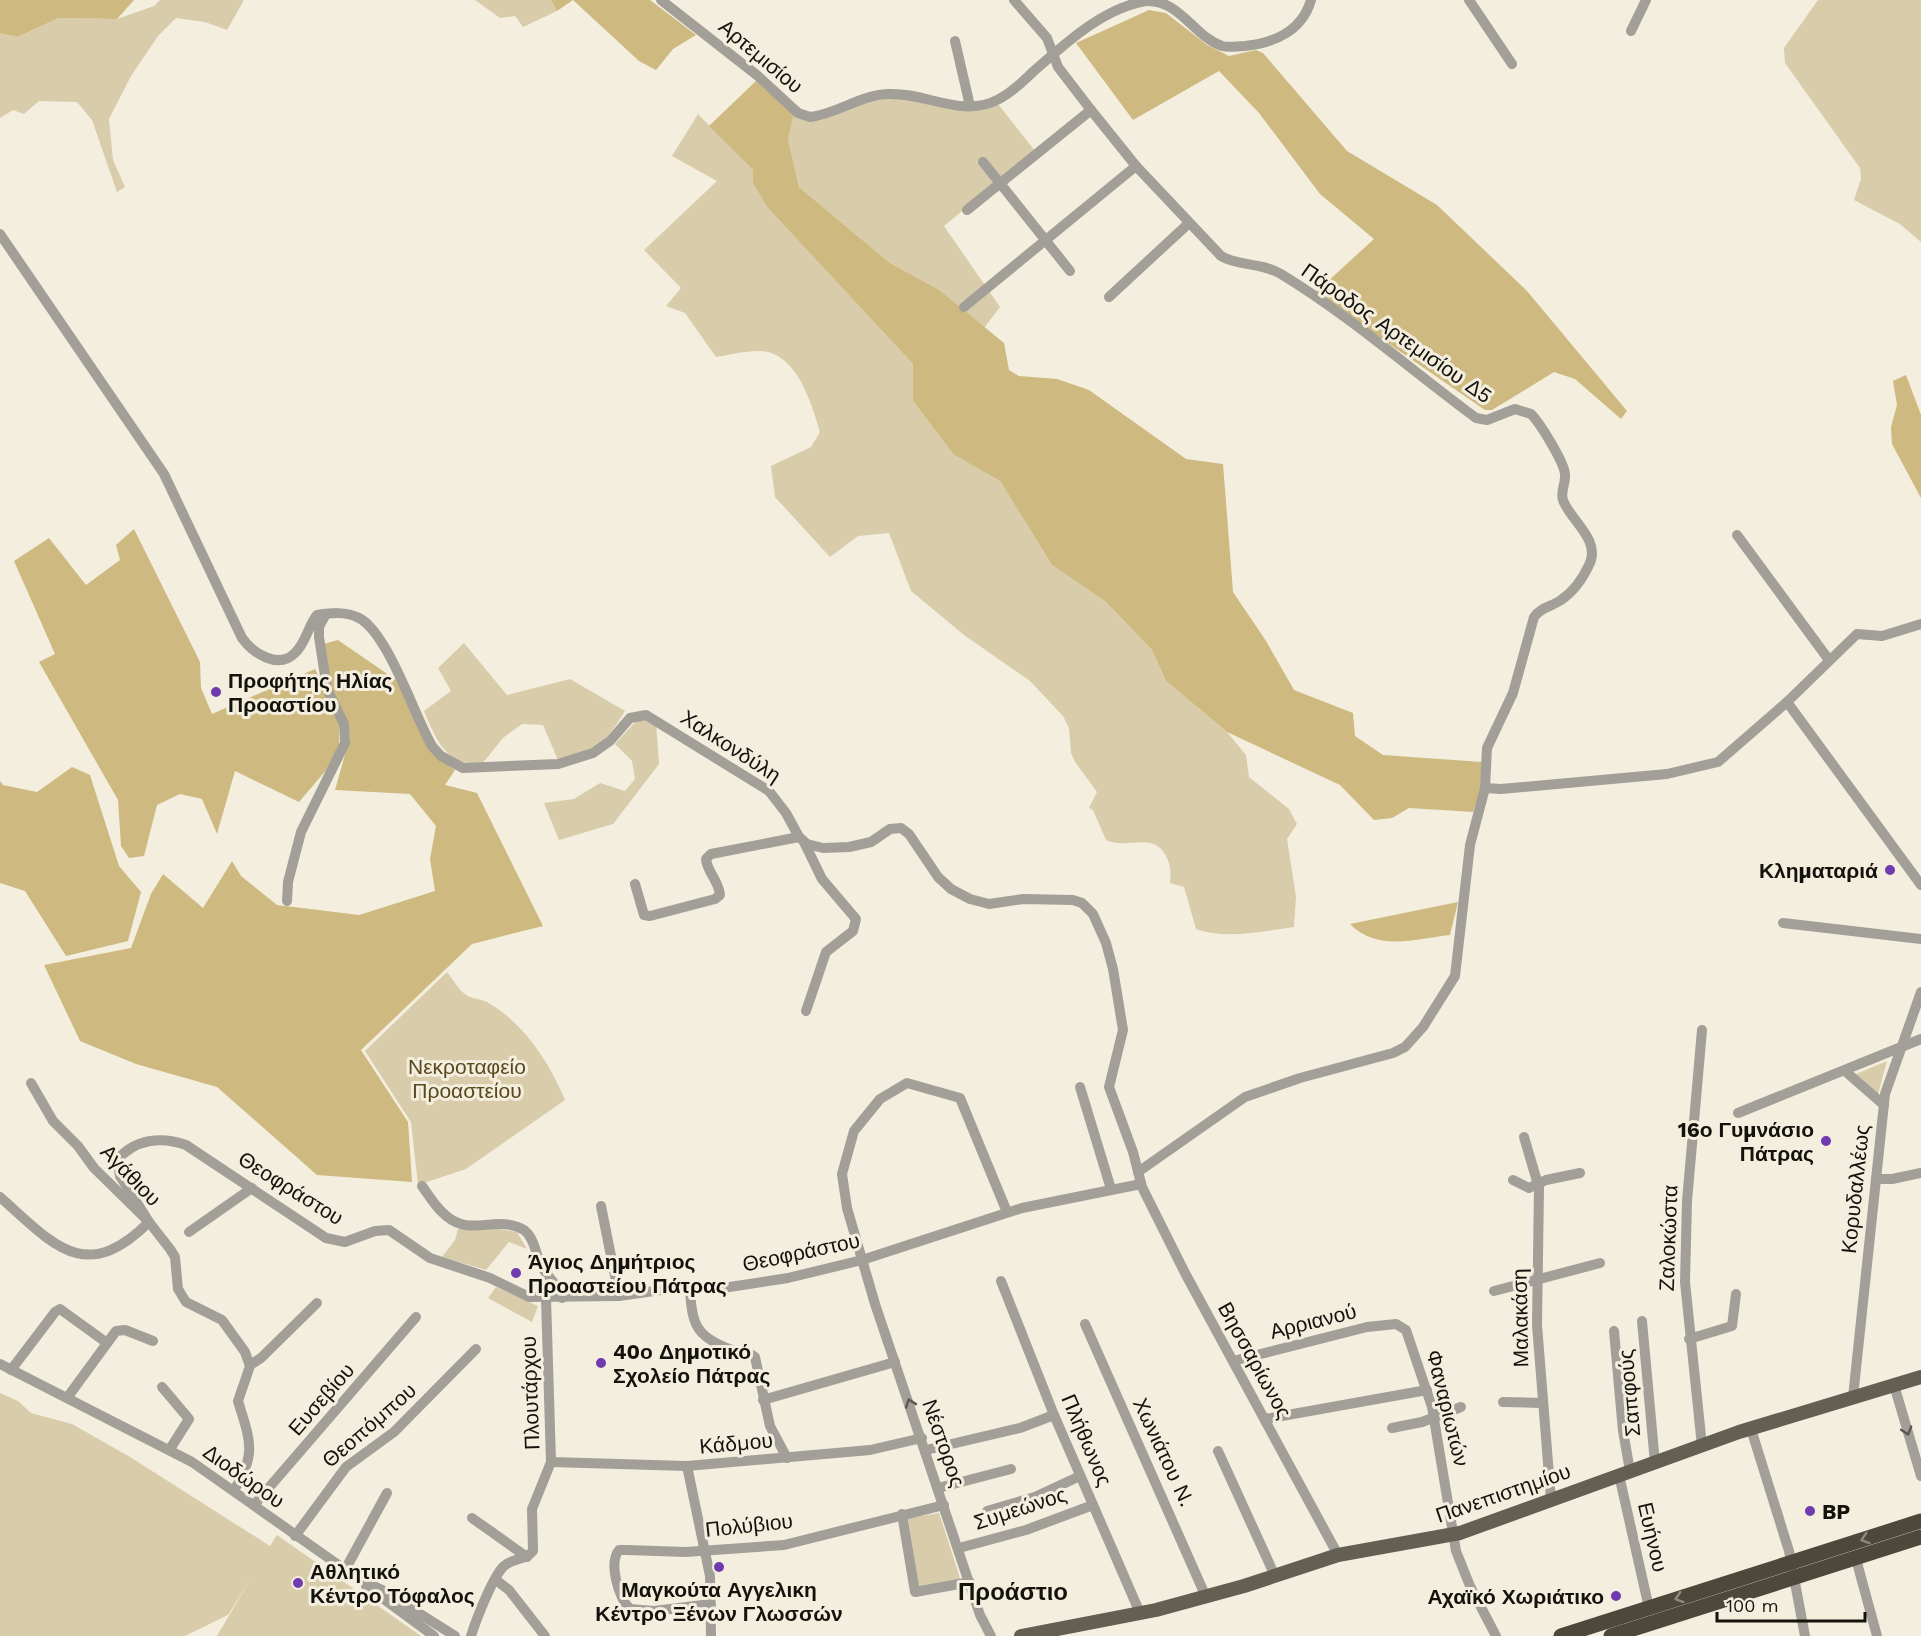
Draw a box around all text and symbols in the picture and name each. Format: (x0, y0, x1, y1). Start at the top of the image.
street label: Αρτεμισίου (714, 14, 808, 98)
street label: Πάροδος Αρτεμισίου Δ5 (1297, 258, 1497, 408)
place label: Προφήτης Ηλίας Προαστίου (228, 668, 393, 717)
marker: Προφήτης Ηλίας Προαστίου (209, 685, 223, 699)
street label: Χαλκονδύλη (676, 704, 786, 788)
place label: Κληματαριά (1759, 858, 1878, 883)
marker: Κληματαριά (1883, 863, 1897, 877)
park label: Νεκροταφείο Προαστείου (408, 1054, 526, 1103)
place label: 16ο Γυμνάσιο Πάτρας (1678, 1117, 1814, 1166)
street label: Κορυδαλλέως (1836, 1123, 1874, 1255)
marker: 16ο Γυμνάσιο Πάτρας (1819, 1134, 1833, 1148)
street label: Αγάθιου (96, 1139, 166, 1211)
street label: Θεοφράστου (234, 1146, 348, 1230)
street label: Ζαλοκώστα (1654, 1184, 1682, 1292)
street label: Θεοφράστου (740, 1227, 862, 1277)
place label: Άγιος Δημήτριος Προαστείου Πάτρας (528, 1249, 727, 1298)
marker: Άγιος Δημήτριος Προαστείου Πάτρας (509, 1266, 523, 1280)
street label: Μαλακάση (1507, 1268, 1533, 1368)
street label: Βησσαρίωνος (1213, 1297, 1297, 1423)
street label: Αρριανού (1267, 1298, 1359, 1344)
street label: Πλουτάρχου (516, 1335, 544, 1451)
place label: 40ο Δημοτικό Σχολείο Πάτρας (613, 1339, 770, 1388)
street label: Φαναριωτών (1421, 1347, 1475, 1469)
street label: Σαπφούς (1613, 1348, 1645, 1438)
marker: 40ο Δημοτικό Σχολείο Πάτρας (594, 1356, 608, 1370)
street label: Ευσεβίου (283, 1358, 359, 1440)
street label: Θεοπόμπου (317, 1377, 421, 1473)
street label: Πλήθωνος (1056, 1390, 1118, 1490)
street label: Χωνιάτου Ν. (1128, 1394, 1200, 1510)
street label: Νέστορος (917, 1396, 971, 1490)
one-way arrow (904, 1398, 917, 1409)
one-way arrow (1900, 1425, 1912, 1436)
street label: Κάδμου (698, 1427, 774, 1459)
street label: Διοδώρου (199, 1439, 289, 1513)
street label: Πανεπιστημίου (1432, 1458, 1574, 1528)
street label: Συμεώνος (971, 1481, 1069, 1535)
place label: BP (1822, 1499, 1850, 1524)
street label: Ευήνου (1633, 1500, 1673, 1574)
marker: BP (1803, 1504, 1817, 1518)
street label: Πολύβιου (704, 1508, 794, 1542)
one-way arrow (1860, 1532, 1871, 1544)
place label: Αθλητικό Κέντρο Τόφαλος (310, 1559, 475, 1608)
marker: Μαγκούτα Αγγελικη Κέντρο Ξένων Γλωσσών (712, 1560, 726, 1574)
marker: Αθλητικό Κέντρο Τόφαλος (291, 1576, 305, 1590)
place label: Μαγκούτα Αγγελικη Κέντρο Ξένων Γλωσσών (595, 1577, 843, 1626)
district label: Προάστιο (958, 1578, 1068, 1606)
place label: Αχαϊκό Χωριάτικο (1427, 1584, 1604, 1609)
scale bar (1717, 1585, 1866, 1623)
marker: Αχαϊκό Χωριάτικο (1609, 1589, 1623, 1603)
one-way arrow (1674, 1590, 1685, 1603)
text: 100 m (1726, 1595, 1779, 1616)

